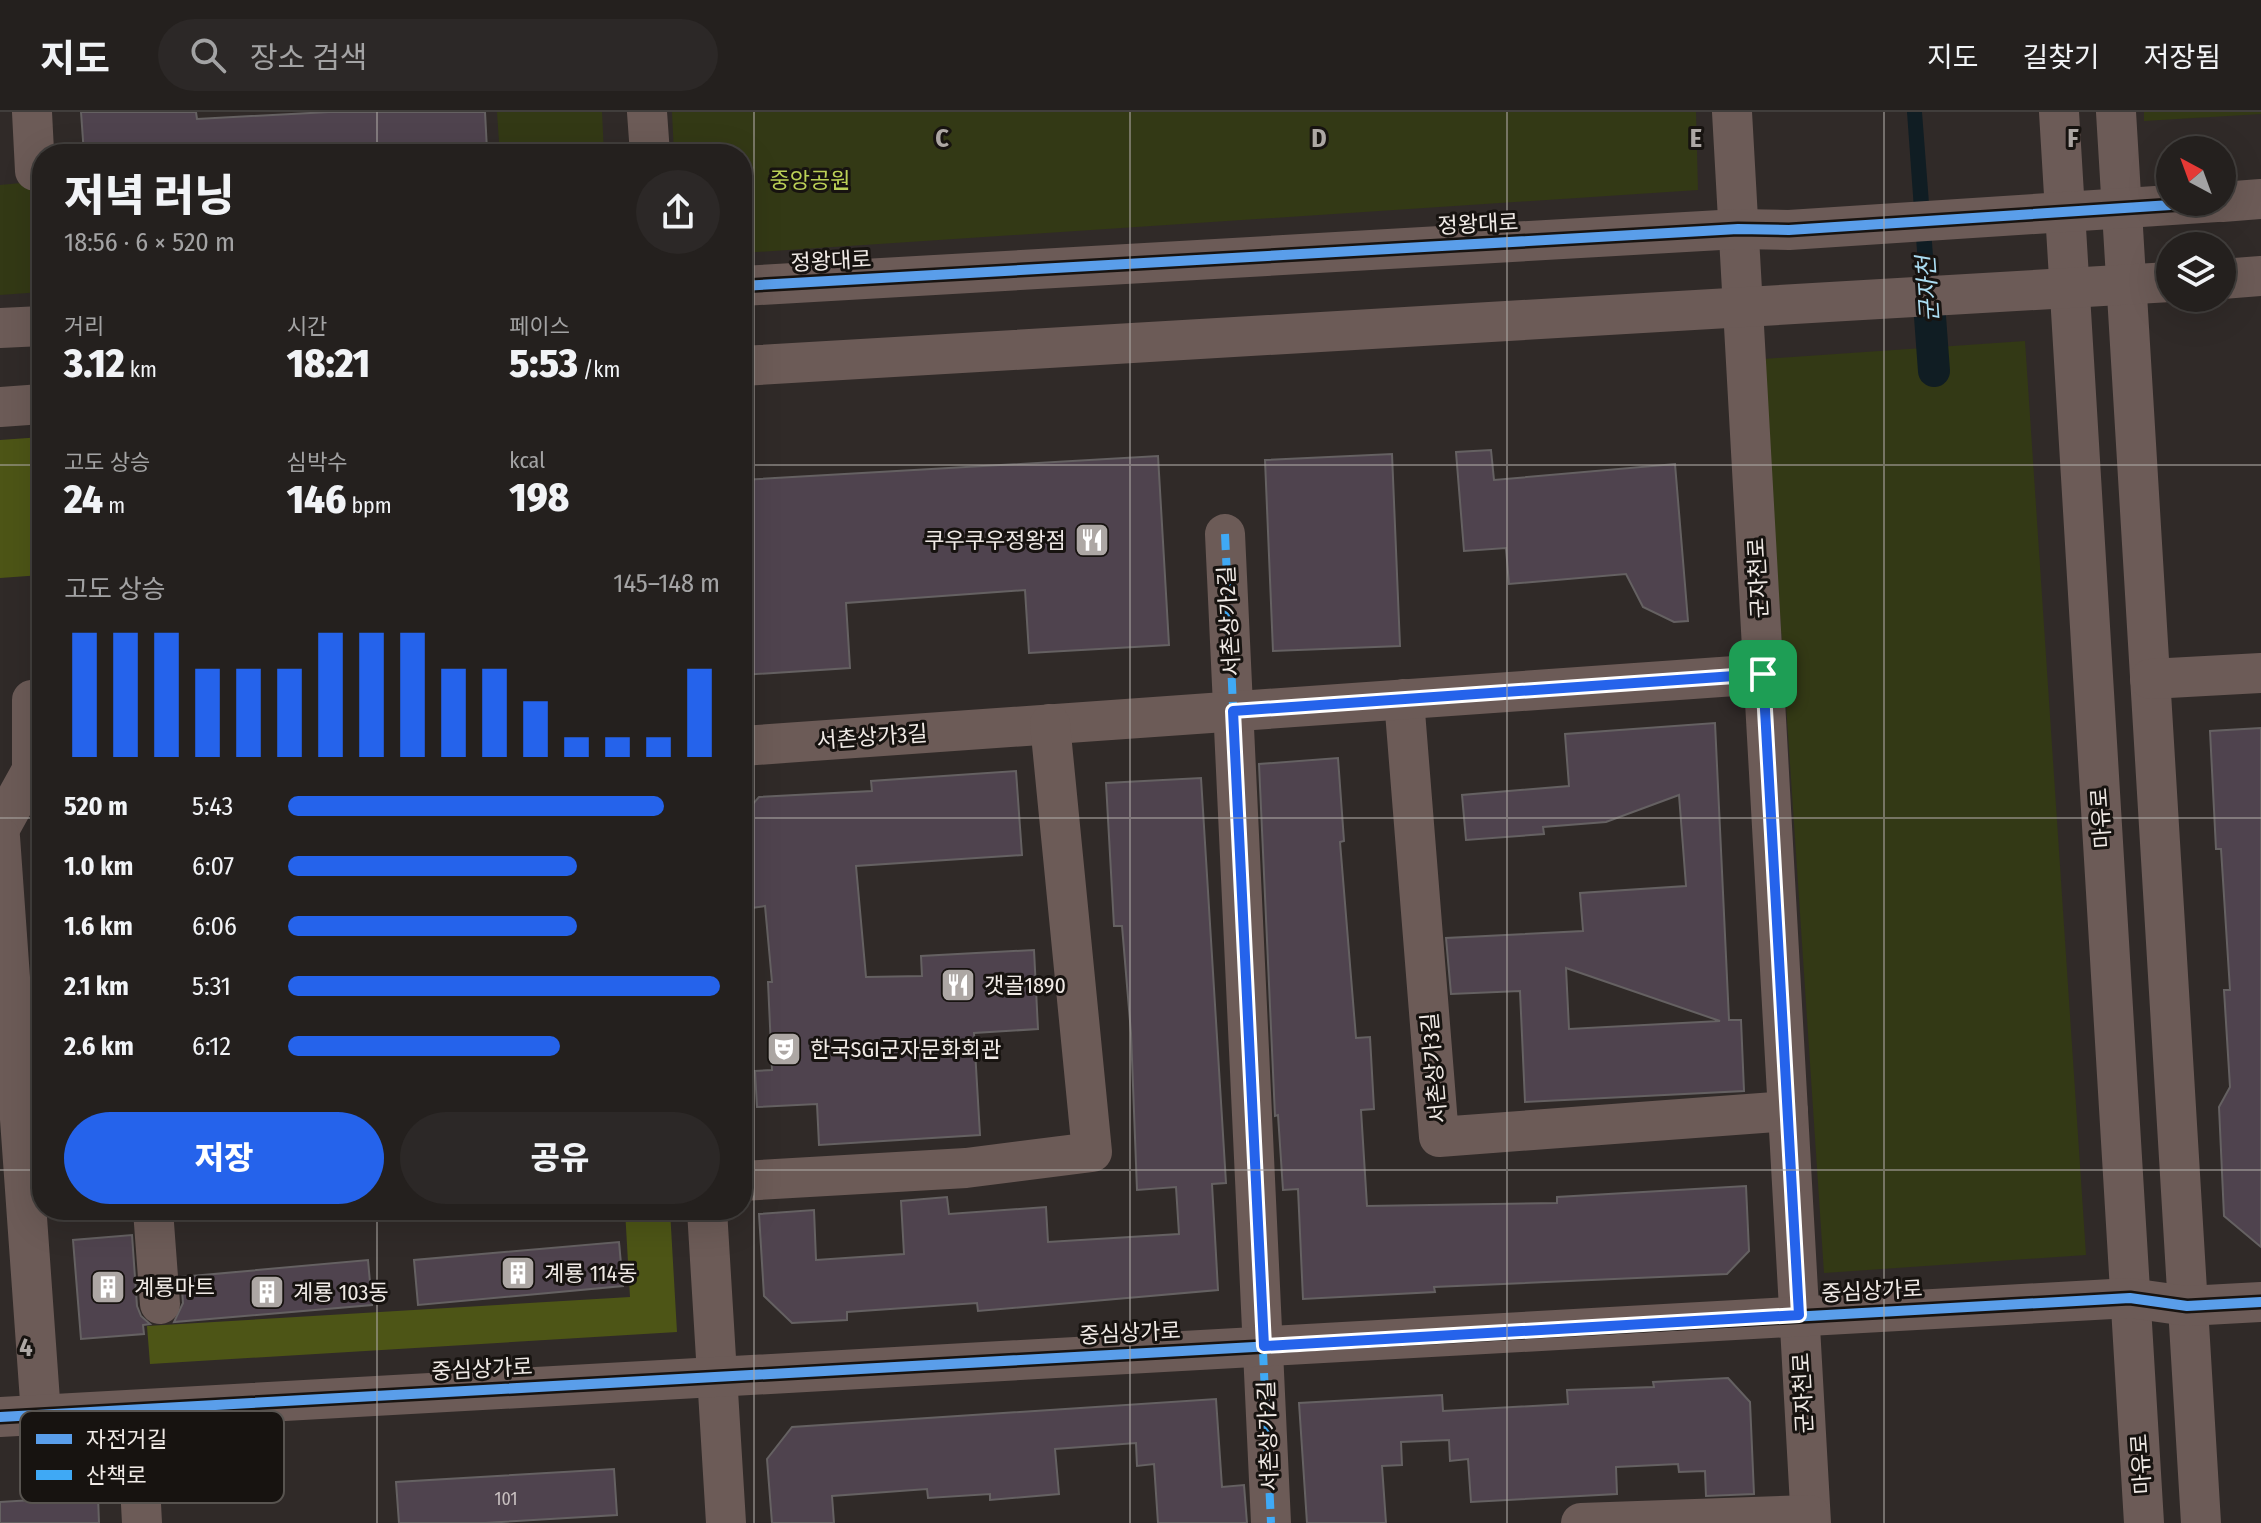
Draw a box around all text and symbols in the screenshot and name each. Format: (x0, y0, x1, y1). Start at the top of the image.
search box (158, 19, 718, 91)
icon: search (186, 33, 230, 77)
text: 지도 (40, 36, 110, 82)
text: 장소 검색 (250, 40, 367, 76)
text: 지도 (1927, 41, 1978, 74)
text: 길찾기 (2022, 41, 2100, 74)
text: 저장됨 (2144, 41, 2221, 74)
text: C (935, 123, 949, 154)
text: D (1311, 123, 1327, 154)
text: E (1690, 123, 1702, 154)
text: F (2067, 123, 2079, 154)
north arrow (2156, 136, 2236, 216)
map controls (2156, 136, 2236, 312)
park label: 중앙공원 (770, 167, 850, 194)
text: 저녁 러닝 (64, 170, 235, 223)
button: share (636, 170, 720, 254)
street label: 정왕대로 (1437, 208, 1519, 240)
text: 18:56 · 6 × 520 m (64, 227, 235, 258)
button: layers (2156, 232, 2236, 312)
street label: 정왕대로 (790, 245, 872, 277)
water label: 군자천 (1912, 252, 1944, 323)
text: 거리 (64, 313, 104, 340)
text: 시간 (287, 313, 327, 340)
text: 페이스 (509, 313, 570, 340)
text: 3.12 (64, 340, 125, 388)
text: 18:21 (287, 340, 370, 388)
text: 5:53 (509, 340, 578, 388)
text: km (125, 356, 157, 383)
text: /km (578, 356, 621, 383)
text: kcal (509, 447, 545, 474)
text: 고도 상승 (64, 449, 150, 476)
text: 심박수 (287, 449, 347, 476)
text: 198 (509, 474, 569, 522)
text: 24 (64, 476, 103, 524)
text: 146 (287, 476, 346, 524)
text: m (103, 492, 125, 519)
text: bpm (346, 492, 392, 519)
restaurant icon: 쿠우쿠우정왕점 (1073, 521, 1111, 559)
place label: 쿠우쿠우정왕점 (924, 527, 1066, 554)
street label: 군자천로 (1742, 537, 1774, 619)
street label: 서촌상가2길 (1213, 565, 1245, 677)
text: 145–148 m (613, 568, 720, 599)
text: 고도 상승 (64, 574, 166, 605)
pin (1729, 640, 1797, 708)
icon: arrive (1741, 652, 1785, 696)
street label: 서촌상가3길 (816, 720, 928, 754)
street label: 마유로 (2085, 787, 2117, 849)
text: 520 m (64, 791, 128, 822)
text: 5:43 (192, 791, 233, 822)
text: 1.0 km (64, 851, 133, 882)
text: 6:07 (192, 851, 234, 882)
text: 1.6 km (64, 911, 133, 942)
text: 6:06 (192, 911, 237, 942)
restaurant icon: 갯골1890 (939, 966, 977, 1004)
text: 2.1 km (64, 971, 129, 1002)
text: 5:31 (192, 971, 231, 1002)
place label: 갯골1890 (984, 972, 1066, 999)
street label: 서촌상가3길 (1416, 1011, 1452, 1125)
theatre icon: 한국SGI군자문화회관 (765, 1030, 803, 1068)
text: 2.6 km (64, 1031, 134, 1062)
text: 6:12 (192, 1031, 231, 1062)
place label: 한국SGI군자문화회관 (810, 1036, 1001, 1063)
button: 저장 (64, 1112, 384, 1204)
button: 공유 (400, 1112, 720, 1204)
building icon: 계룡 114동 (499, 1254, 537, 1292)
place label: 계룡 114동 (544, 1260, 637, 1287)
building icon: 계룡마트 (89, 1268, 127, 1306)
building icon: 계룡 103동 (248, 1273, 286, 1311)
place label: 계룡마트 (134, 1274, 215, 1301)
street label: 중심상가로 (1821, 1275, 1923, 1307)
place label: 계룡 103동 (293, 1279, 389, 1306)
street label: 중심상가로 (1079, 1317, 1181, 1349)
text: 4 (19, 1332, 33, 1363)
street label: 군자천로 (1787, 1352, 1819, 1434)
street label: 중심상가로 (431, 1353, 533, 1385)
street label: 서촌상가2길 (1253, 1380, 1283, 1492)
legend (20, 1411, 284, 1503)
text: 자전거길 (86, 1426, 167, 1453)
street label: 마유로 (2125, 1433, 2157, 1495)
text: 산책로 (86, 1462, 147, 1489)
house number: 101 (495, 1488, 517, 1510)

